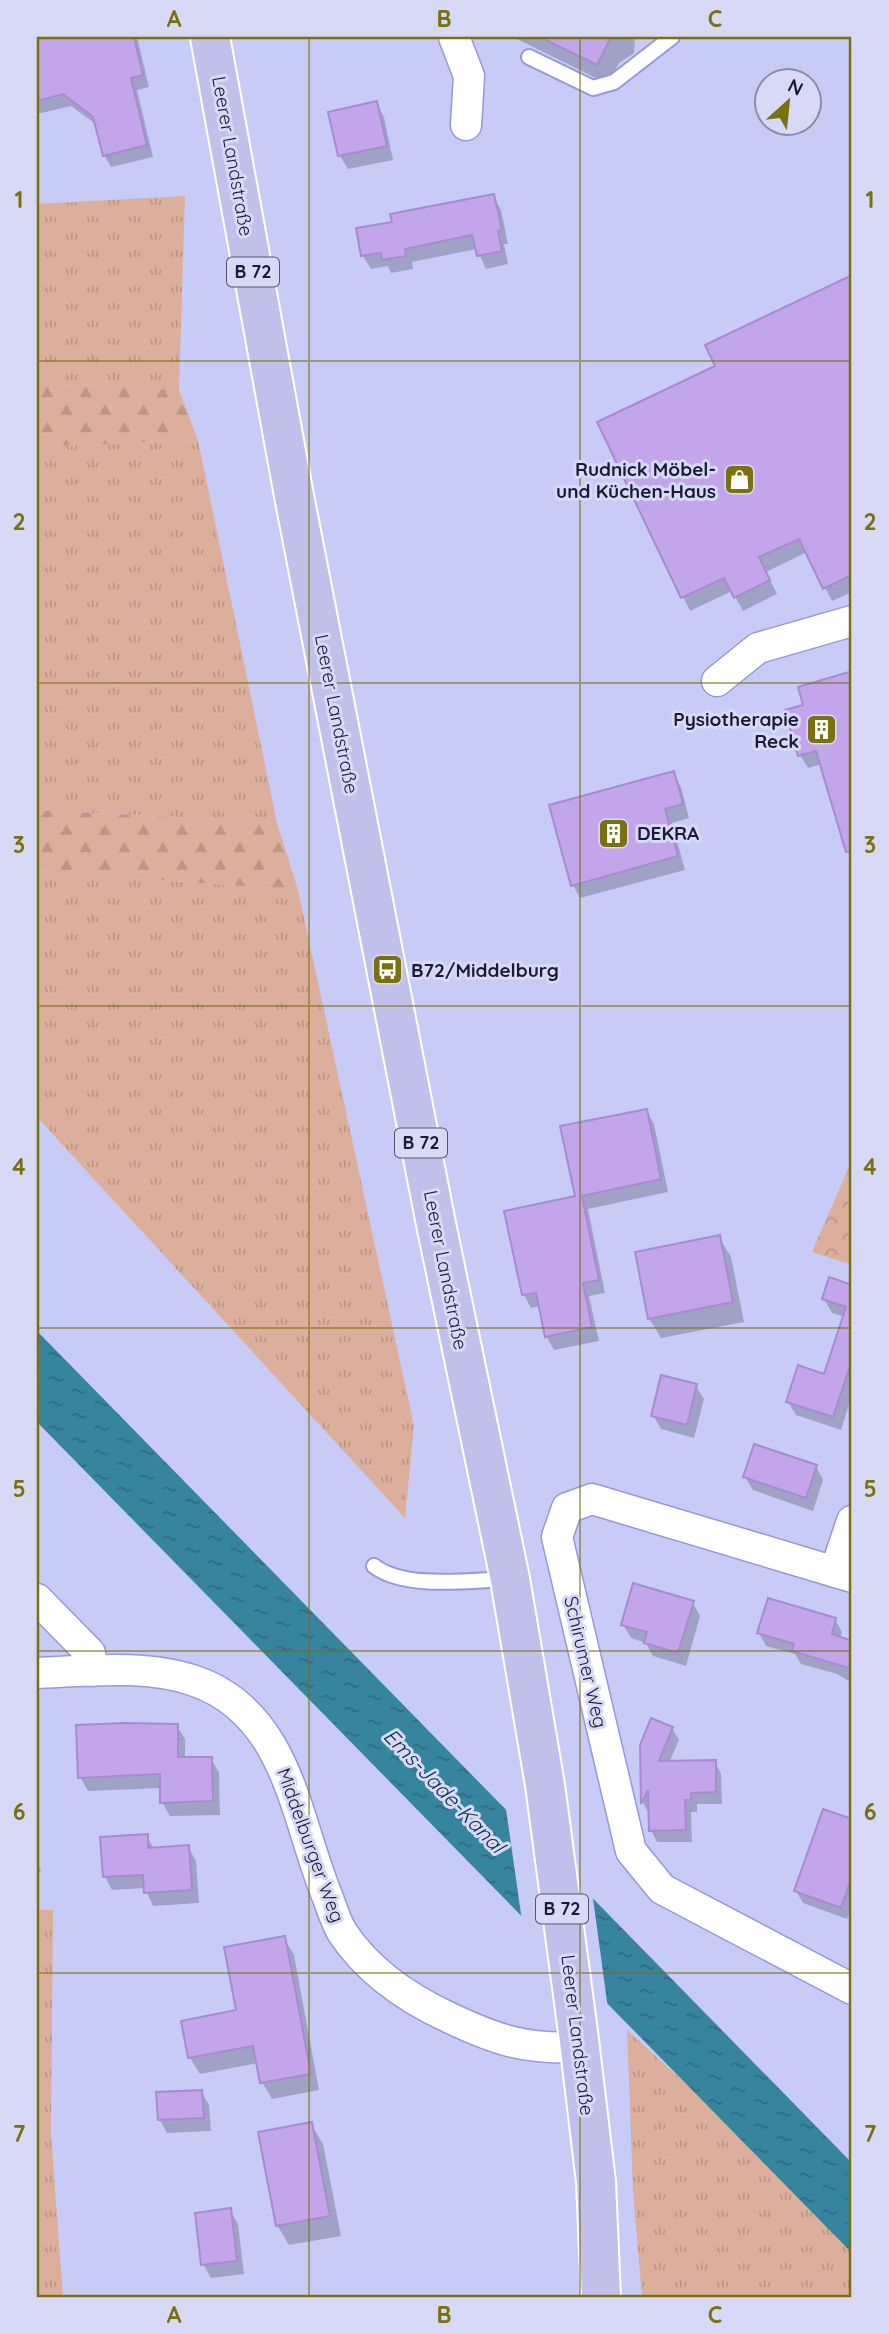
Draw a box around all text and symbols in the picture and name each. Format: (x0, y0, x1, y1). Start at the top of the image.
text: A (167, 4, 182, 33)
text: B (436, 4, 452, 33)
text: C (708, 4, 722, 33)
north arrow (752, 66, 822, 136)
text: N (784, 73, 807, 101)
street label: Leerer Landstraße (207, 74, 259, 238)
text: 1 (15, 185, 23, 214)
text: 1 (866, 185, 874, 214)
road number: B 72 (227, 258, 279, 286)
place label: Rudnick Möbel- und Küchen-Haus (556, 457, 716, 503)
shop icon: Rudnick Möbel- und Küchen-Haus (722, 463, 756, 497)
text: 2 (12, 507, 26, 536)
text: 2 (863, 507, 877, 536)
street label: Leerer Landstraße (310, 632, 364, 796)
place label: Pysiotherapie Reck (673, 707, 799, 753)
building icon: Pysiotherapie Reck (805, 713, 839, 747)
building icon: DEKRA (597, 816, 631, 850)
place label: DEKRA (637, 821, 699, 845)
text: 3 (13, 830, 25, 859)
text: 3 (864, 830, 876, 859)
bus stop icon: B72/Middelburg (371, 953, 405, 987)
place label: B72/Middelburg (411, 958, 559, 982)
road number: B 72 (395, 1128, 447, 1158)
text: 4 (12, 1152, 26, 1181)
text: 4 (863, 1152, 877, 1181)
street label: Leerer Landstraße (419, 1188, 473, 1352)
text: 5 (12, 1474, 26, 1503)
text: 5 (863, 1474, 877, 1503)
street label: Schirumer Weg (559, 1594, 613, 1730)
water label: Ems-Jade-Kanal (379, 1723, 512, 1860)
street label: Middelburger Weg (272, 1765, 350, 1925)
text: 6 (13, 1797, 25, 1826)
text: 6 (864, 1797, 876, 1826)
road number: B 72 (536, 1895, 588, 1924)
street label: Leerer Landstraße (556, 1953, 600, 2117)
text: 7 (13, 2119, 26, 2148)
text: 7 (864, 2119, 877, 2148)
text: A (167, 2300, 182, 2329)
text: B (436, 2300, 452, 2329)
text: C (708, 2300, 722, 2329)

